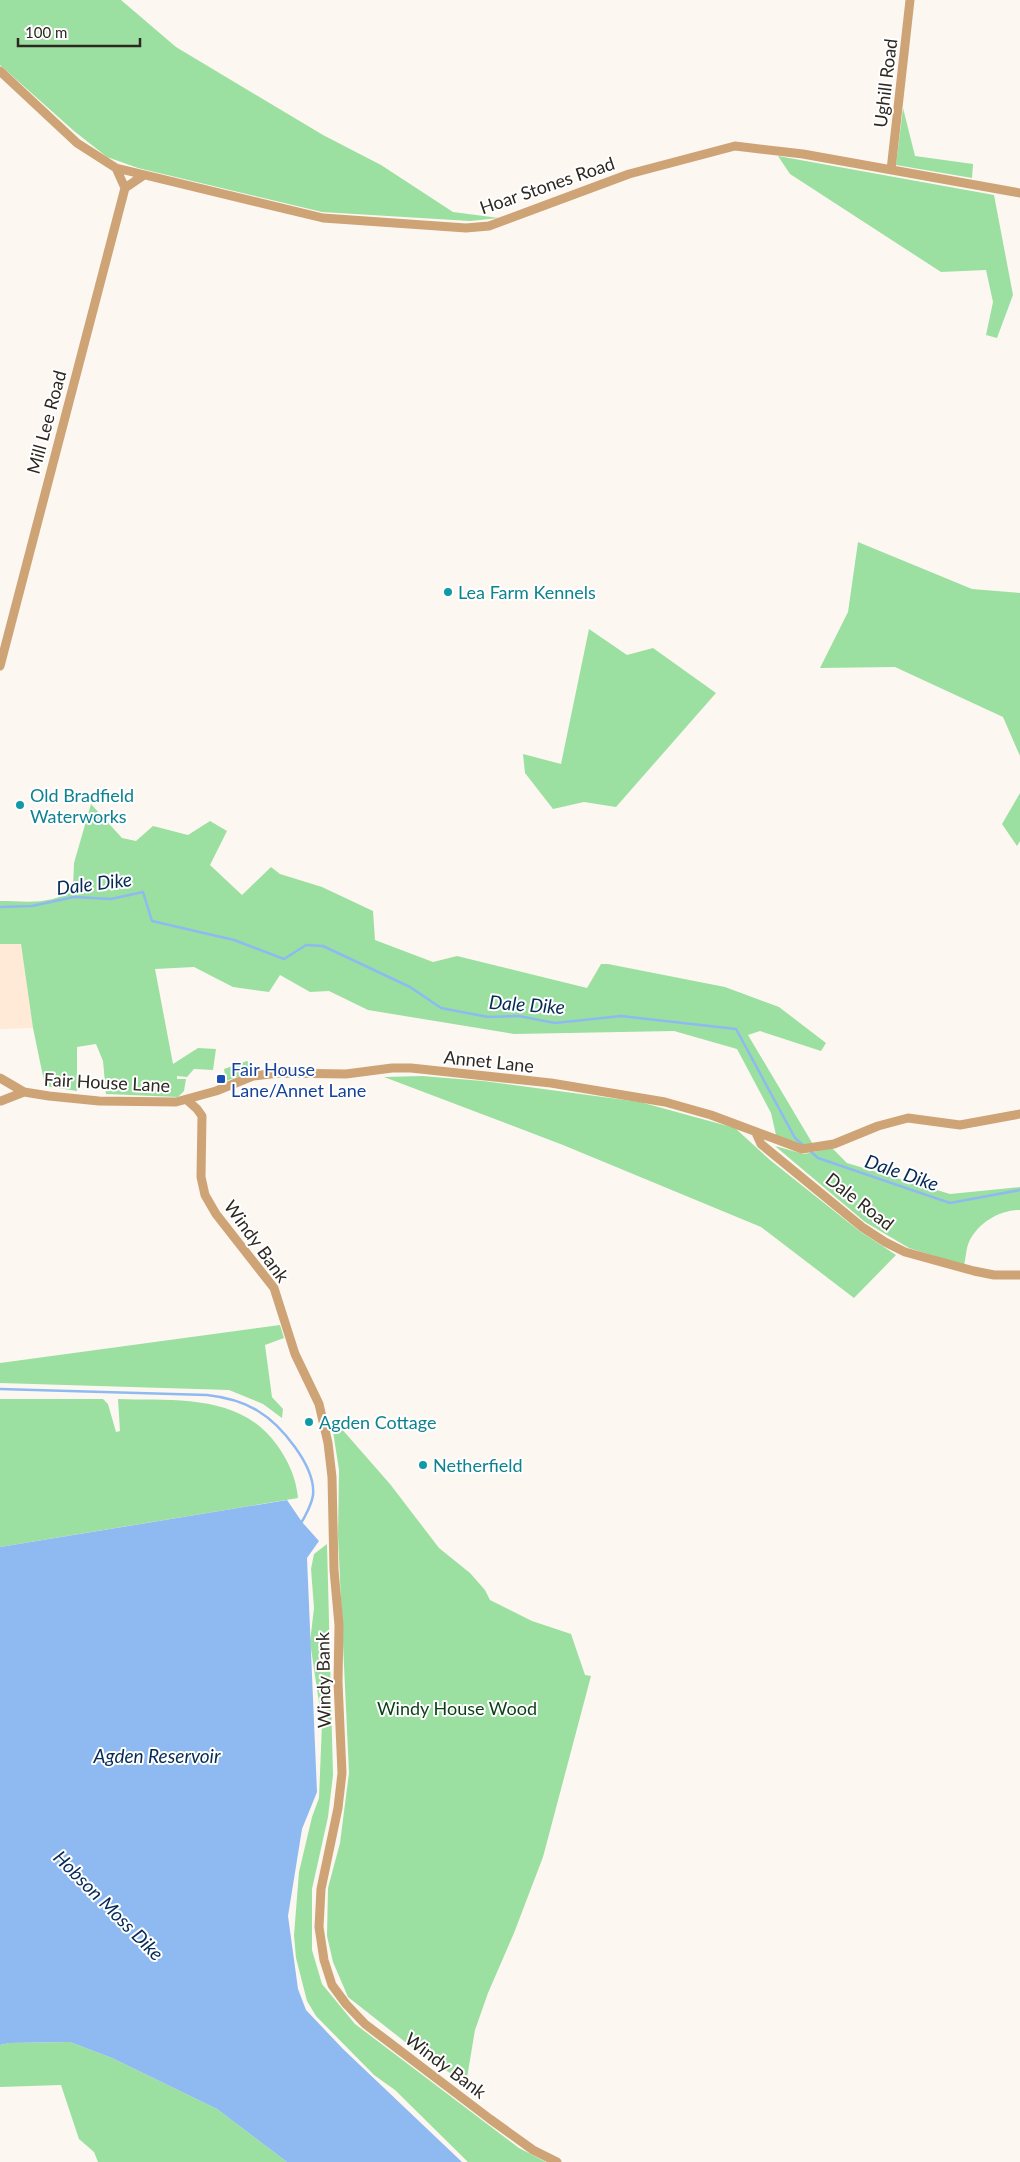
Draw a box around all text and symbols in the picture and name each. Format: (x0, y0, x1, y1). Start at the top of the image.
scale bar (18, 15, 140, 47)
text: 100 m (25, 23, 67, 41)
street label: Ughill Road (869, 37, 901, 129)
street label: Hoar Stones Road (477, 152, 617, 218)
street label: Mill Lee Road (22, 368, 70, 476)
place label: Lea Farm Kennels (458, 581, 596, 603)
marker: Lea Farm Kennels (442, 586, 454, 598)
place label: Old Bradfield Waterworks (30, 784, 134, 827)
marker: Old Bradfield Waterworks (14, 799, 26, 811)
water label: Dale Dike (55, 867, 133, 899)
water label: Dale Dike (488, 990, 566, 1018)
street label: Annet Lane (443, 1045, 535, 1077)
place label: Fair House Lane/Annet Lane (231, 1058, 366, 1101)
street label: Fair House Lane (43, 1068, 171, 1096)
marker: Fair House Lane/Annet Lane (215, 1073, 227, 1085)
water label: Dale Dike (862, 1149, 942, 1195)
street label: Dale Road (821, 1167, 899, 1235)
street label: Windy Bank (220, 1196, 295, 1287)
place label: Agden Cottage (319, 1411, 437, 1433)
marker: Agden Cottage (303, 1416, 315, 1428)
place label: Netherfield (433, 1454, 523, 1476)
marker: Netherfield (417, 1459, 429, 1471)
street label: Windy Bank (311, 1631, 335, 1728)
park label: Windy House Wood (377, 1697, 537, 1719)
water label: Agden Reservoir (92, 1744, 221, 1767)
water label: Hobson Moss Dike (49, 1845, 169, 1965)
street label: Windy Bank (401, 2027, 492, 2103)

